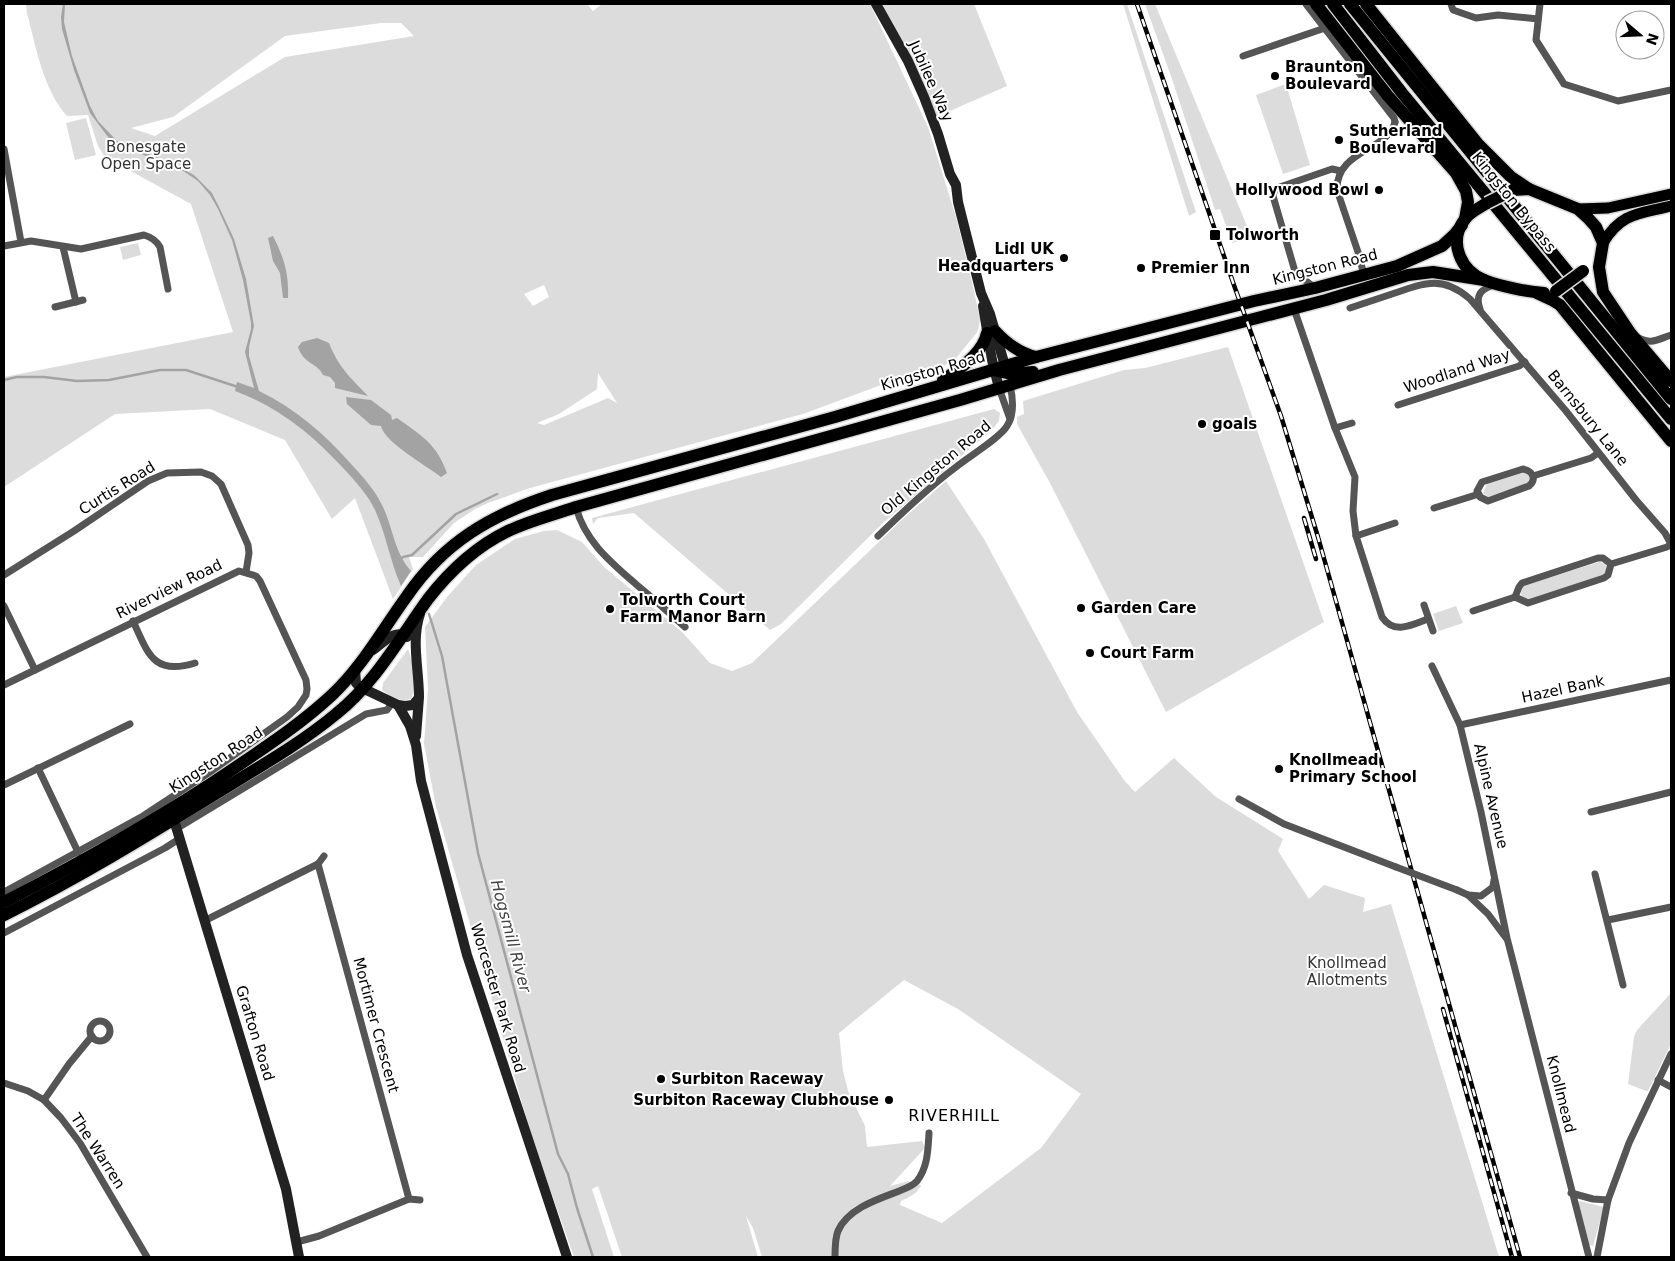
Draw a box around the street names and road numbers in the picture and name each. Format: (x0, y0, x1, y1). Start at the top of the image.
street label: Jubilee Way (905, 37, 957, 124)
street label: Kingston Bypass (1468, 148, 1560, 256)
street label: Kingston Road (1271, 245, 1379, 289)
street label: Woodland Way (1401, 345, 1513, 397)
street label: Kingston Road (879, 347, 987, 395)
street label: Barnsbury Lane (1544, 367, 1632, 469)
street label: Old Kingston Road (877, 417, 995, 519)
street label: Curtis Road (76, 457, 158, 519)
street label: Riverview Road (113, 556, 225, 622)
street label: Hazel Bank (1520, 671, 1606, 707)
street label: Kingston Road (166, 723, 266, 797)
street label: Alpine Avenue (1470, 742, 1512, 850)
street label: Worcester Park Road (467, 921, 529, 1075)
street label: Mortimer Crescent (349, 955, 403, 1095)
street label: Grafton Road (232, 983, 278, 1083)
street label: Knollmead (1543, 1053, 1579, 1135)
street label: The Warren (66, 1109, 129, 1192)

